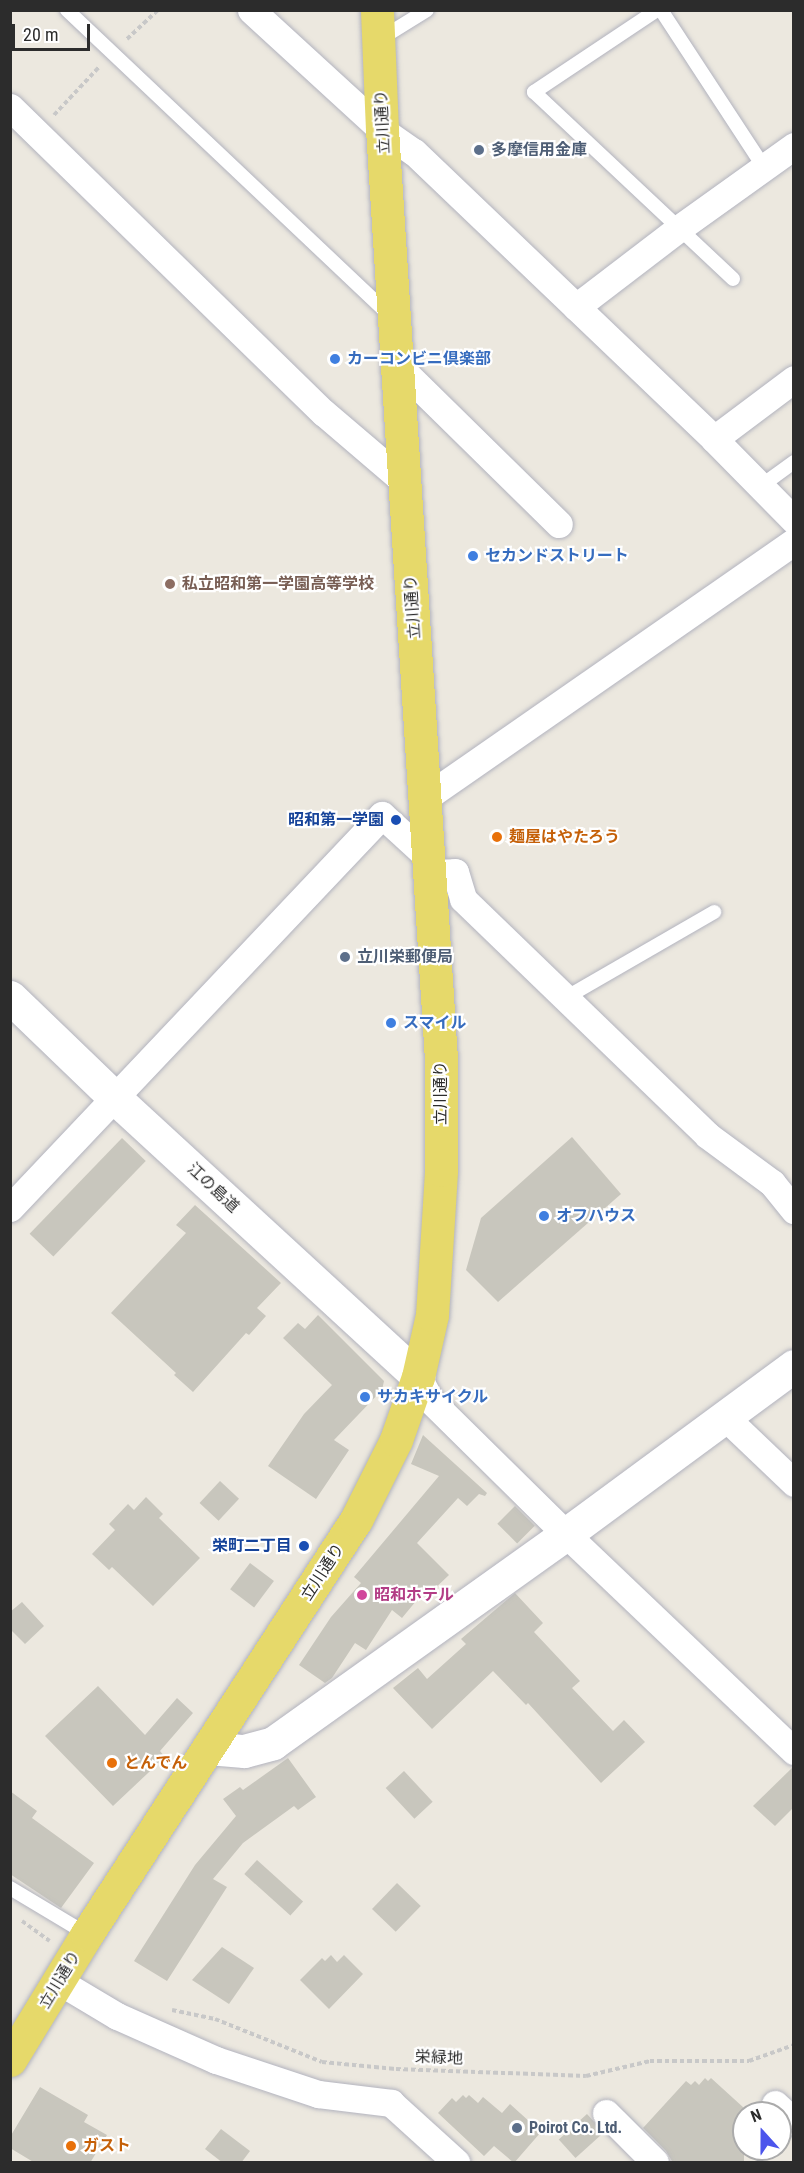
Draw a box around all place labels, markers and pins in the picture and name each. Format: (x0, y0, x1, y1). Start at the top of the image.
place label: 多摩信用金庫 (491, 140, 587, 160)
marker: 多摩信用金庫 (472, 143, 486, 157)
place label: カーコンビニ倶楽部 (347, 349, 491, 369)
marker: カーコンビニ倶楽部 (328, 352, 342, 366)
place label: セカンドストリート (485, 546, 629, 566)
marker: セカンドストリート (466, 549, 480, 563)
place label: 私立昭和第一学園高等学校 (182, 574, 374, 594)
marker: 私立昭和第一学園高等学校 (163, 577, 177, 591)
place label: 昭和第一学園 (288, 810, 384, 830)
marker: 昭和第一学園 (389, 813, 403, 827)
place label: 麺屋はやたろう (509, 827, 621, 847)
marker: 麺屋はやたろう (490, 830, 504, 844)
place label: 立川栄郵便局 (357, 947, 453, 967)
marker: 立川栄郵便局 (338, 950, 352, 964)
place label: スマイル (403, 1013, 467, 1033)
marker: スマイル (384, 1016, 398, 1030)
place label: オフハウス (556, 1206, 636, 1226)
marker: オフハウス (537, 1209, 551, 1223)
place label: サカキサイクル (377, 1387, 489, 1407)
marker: サカキサイクル (358, 1390, 372, 1404)
place label: 栄町二丁目 (212, 1536, 292, 1556)
marker: 栄町二丁目 (297, 1539, 311, 1553)
place label: 昭和ホテル (374, 1585, 454, 1605)
marker: 昭和ホテル (355, 1588, 369, 1602)
place label: とんでん (124, 1753, 188, 1773)
marker: とんでん (105, 1756, 119, 1770)
place label: Poirot Co. Ltd. (529, 2118, 622, 2138)
marker: Poirot Co. Ltd. (510, 2121, 524, 2135)
place label: ガスト (83, 2136, 131, 2156)
marker: ガスト (64, 2139, 78, 2153)

